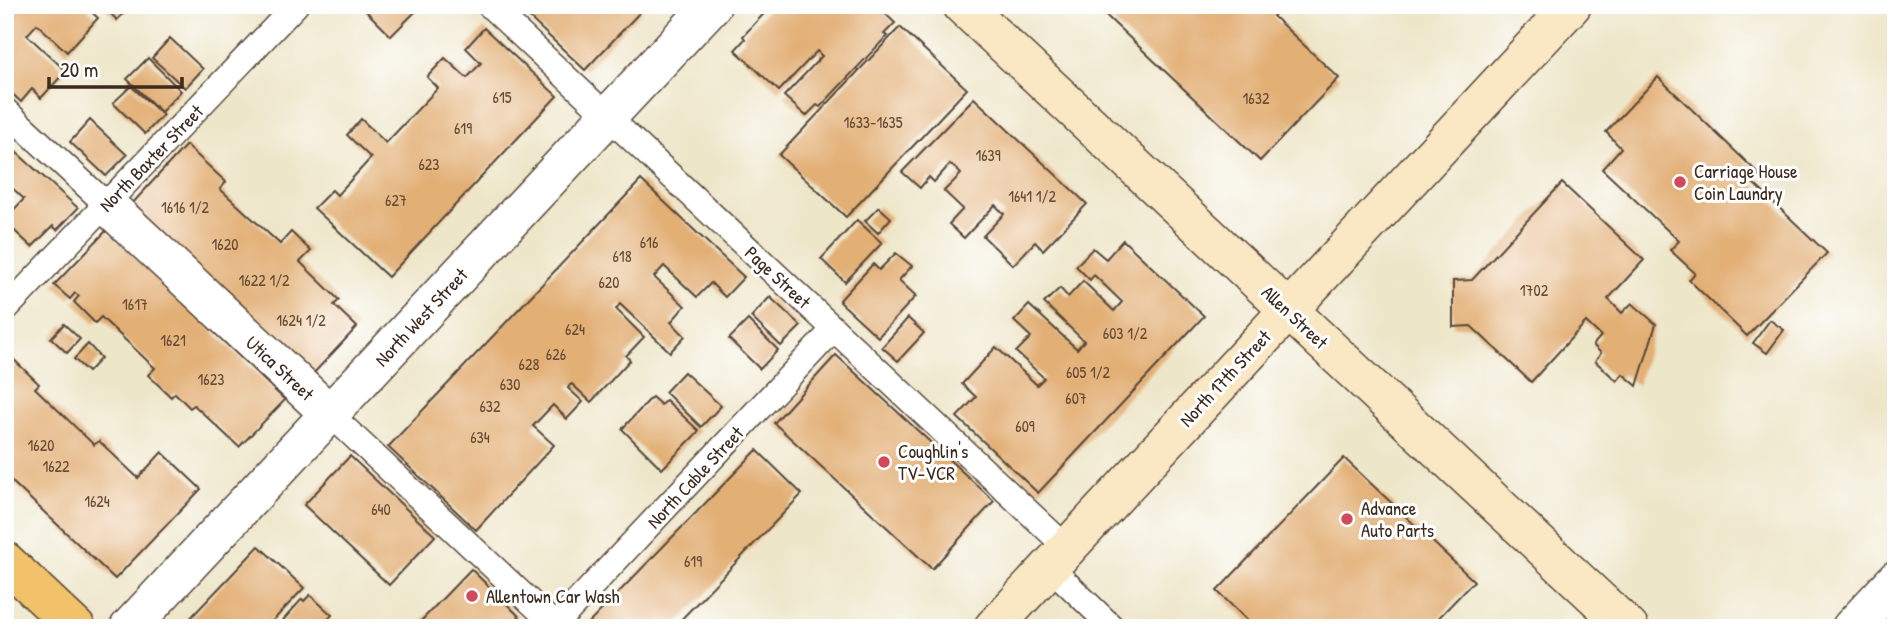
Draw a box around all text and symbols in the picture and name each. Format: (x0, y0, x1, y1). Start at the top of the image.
scale bar (49, 46, 182, 90)
text: 20 m (60, 55, 98, 84)
house number: 615 (493, 86, 512, 108)
house number: 1632 (1243, 87, 1270, 109)
street label: North Baxter Street (93, 98, 209, 217)
house number: 1633-1635 (843, 111, 903, 133)
house number: 619 (454, 117, 472, 139)
house number: 1639 (975, 144, 1001, 166)
house number: 623 (418, 153, 440, 175)
place label: Carriage House Coin Laundry (1694, 158, 1798, 206)
marker: Carriage House Coin Laundry (1672, 174, 1688, 190)
house number: 1641 1/2 (1008, 185, 1056, 207)
house number: 627 (385, 189, 407, 211)
house number: 1616 1/2 (161, 196, 210, 218)
house number: 616 (640, 231, 658, 253)
house number: 1620 (212, 233, 238, 255)
street label: Page Street (739, 240, 817, 315)
house number: 618 (612, 245, 632, 267)
street label: North West Street (369, 262, 474, 372)
house number: 1622 1/2 (239, 269, 290, 291)
house number: 620 (598, 271, 620, 293)
street label: Allen Street (1256, 279, 1334, 355)
house number: 1702 (1520, 279, 1549, 301)
house number: 1617 (122, 293, 148, 315)
house number: 1624 1/2 (276, 309, 326, 331)
house number: 624 (565, 318, 585, 340)
house number: 603 1/2 (1103, 322, 1148, 344)
street label: North 17th Street (1173, 324, 1277, 432)
house number: 1621 (160, 329, 186, 351)
street label: Utica Street (240, 330, 320, 407)
house number: 626 (546, 343, 566, 365)
house number: 628 (519, 353, 539, 375)
house number: 605 1/2 (1066, 361, 1111, 383)
house number: 1623 (198, 368, 224, 390)
house number: 630 (500, 373, 520, 395)
house number: 607 (1065, 387, 1087, 409)
house number: 632 (479, 395, 501, 417)
house number: 609 (1015, 415, 1035, 437)
street label: North Cable Street (641, 420, 749, 534)
house number: 634 (470, 426, 490, 448)
house number: 1620 (28, 434, 54, 456)
place label: Coughlin's TV-VCR (898, 438, 968, 486)
marker: Coughlin's TV-VCR (876, 454, 892, 470)
house number: 1622 (42, 455, 70, 477)
house number: 1624 (84, 490, 110, 512)
place label: Advance Auto Parts (1361, 495, 1434, 543)
house number: 640 (371, 498, 391, 520)
marker: Advance Auto Parts (1339, 511, 1355, 527)
house number: 619 (684, 550, 702, 572)
place label: Allentown Car Wash (486, 583, 620, 609)
marker: Allentown Car Wash (464, 588, 480, 604)

